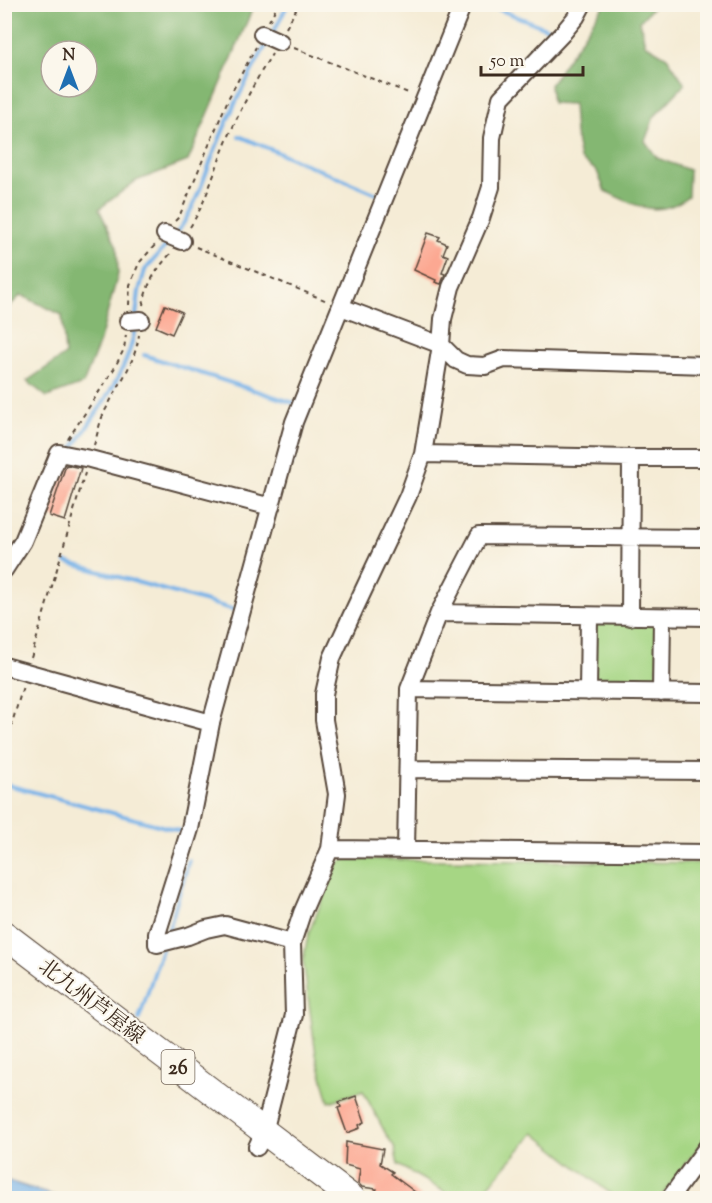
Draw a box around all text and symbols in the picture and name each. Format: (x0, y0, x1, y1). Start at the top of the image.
north arrow (39, 39, 99, 99)
scale bar (481, 39, 583, 77)
text: N (63, 45, 76, 68)
text: 50 m (489, 49, 525, 75)
street label: 北九州芦屋線 (31, 953, 150, 1052)
road number: 26 (162, 1050, 195, 1084)

